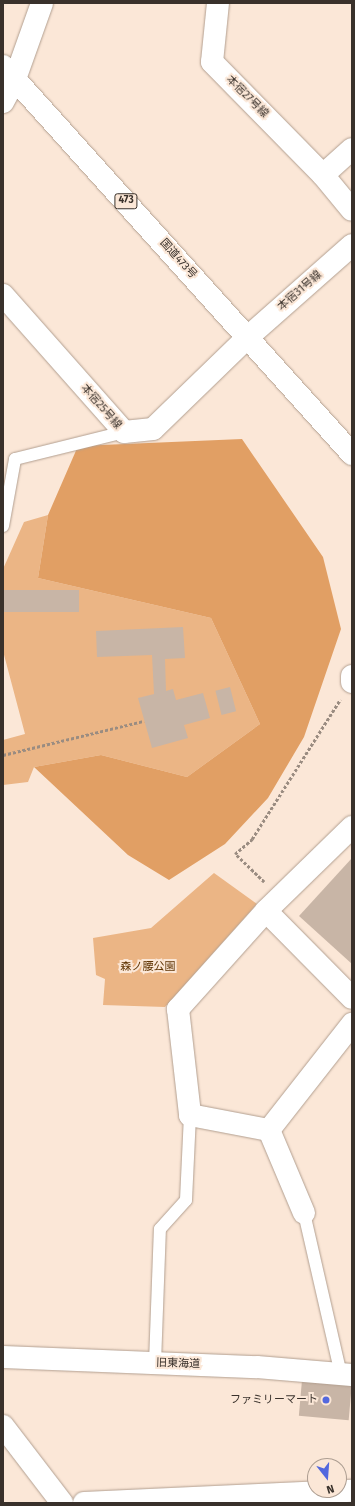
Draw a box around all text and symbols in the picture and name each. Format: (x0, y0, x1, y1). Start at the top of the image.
street label: 本宿27号線 (223, 73, 271, 121)
road number: 473 (114, 193, 138, 209)
street label: 国道473号 (157, 236, 199, 282)
street label: 本宿31号線 (275, 268, 325, 314)
street label: 本宿25号線 (78, 382, 124, 432)
park label: 森ノ腰公園 (121, 960, 175, 974)
street label: 旧東海道 (156, 1357, 200, 1371)
place label: ファミリーマート (230, 1393, 318, 1407)
marker: ファミリーマート (321, 1395, 331, 1405)
north arrow (307, 1458, 347, 1498)
text: N (325, 1482, 336, 1496)

